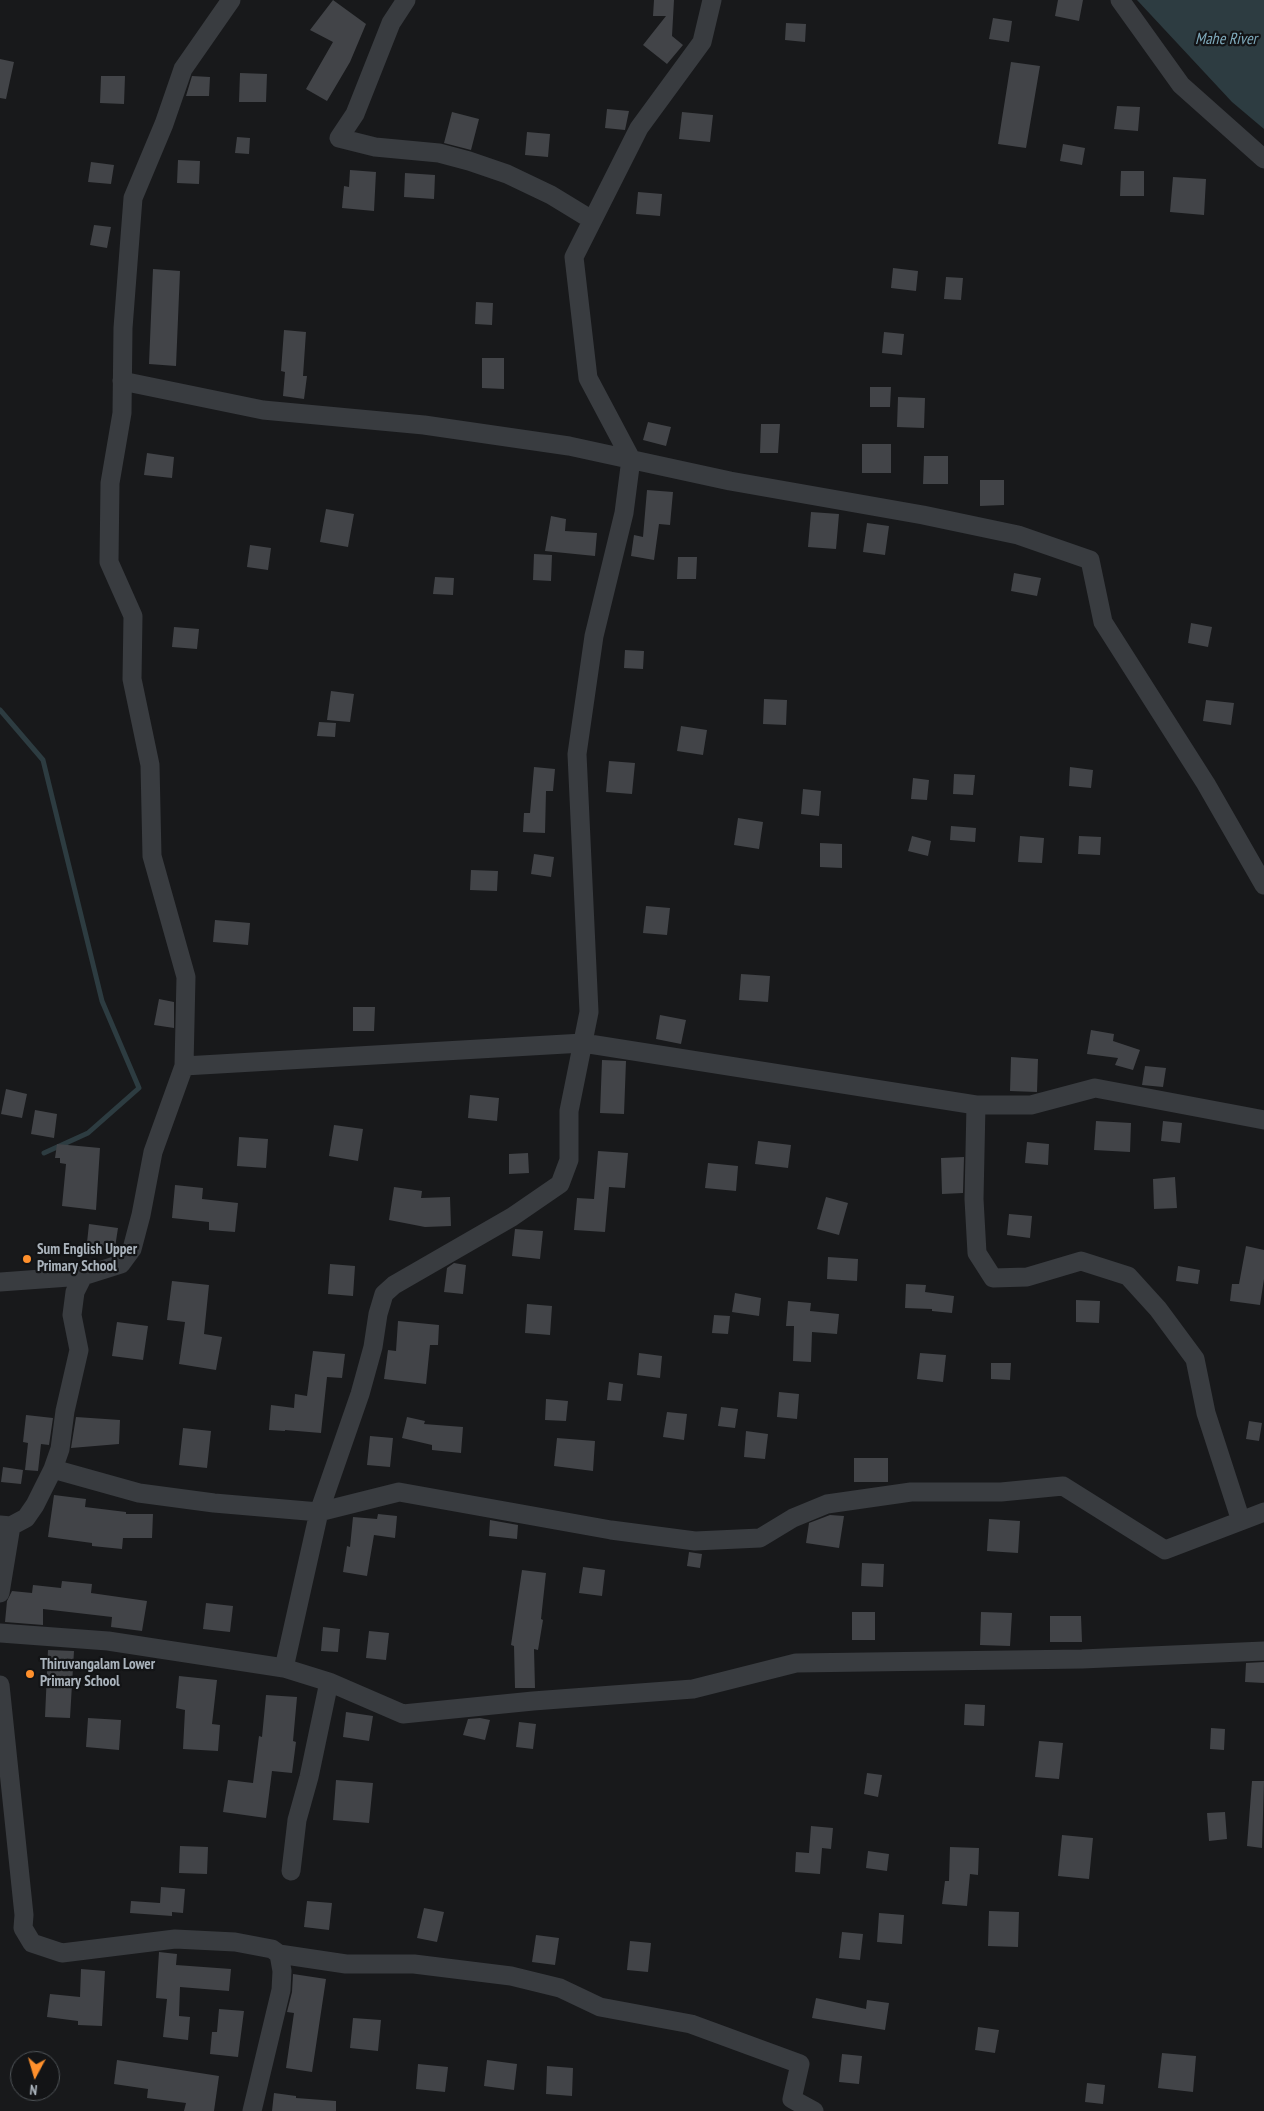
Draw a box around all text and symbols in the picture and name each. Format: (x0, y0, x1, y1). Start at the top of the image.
water label: Mahe River (1195, 29, 1257, 49)
place label: Sum English Upper Primary School (37, 1241, 137, 1276)
marker: Sum English Upper Primary School (21, 1253, 33, 1265)
place label: Thiruvangalam Lower Primary School (40, 1656, 155, 1691)
marker: Thiruvangalam Lower Primary School (24, 1668, 36, 1680)
north arrow (10, 2051, 60, 2101)
text: N (29, 2081, 38, 2099)

